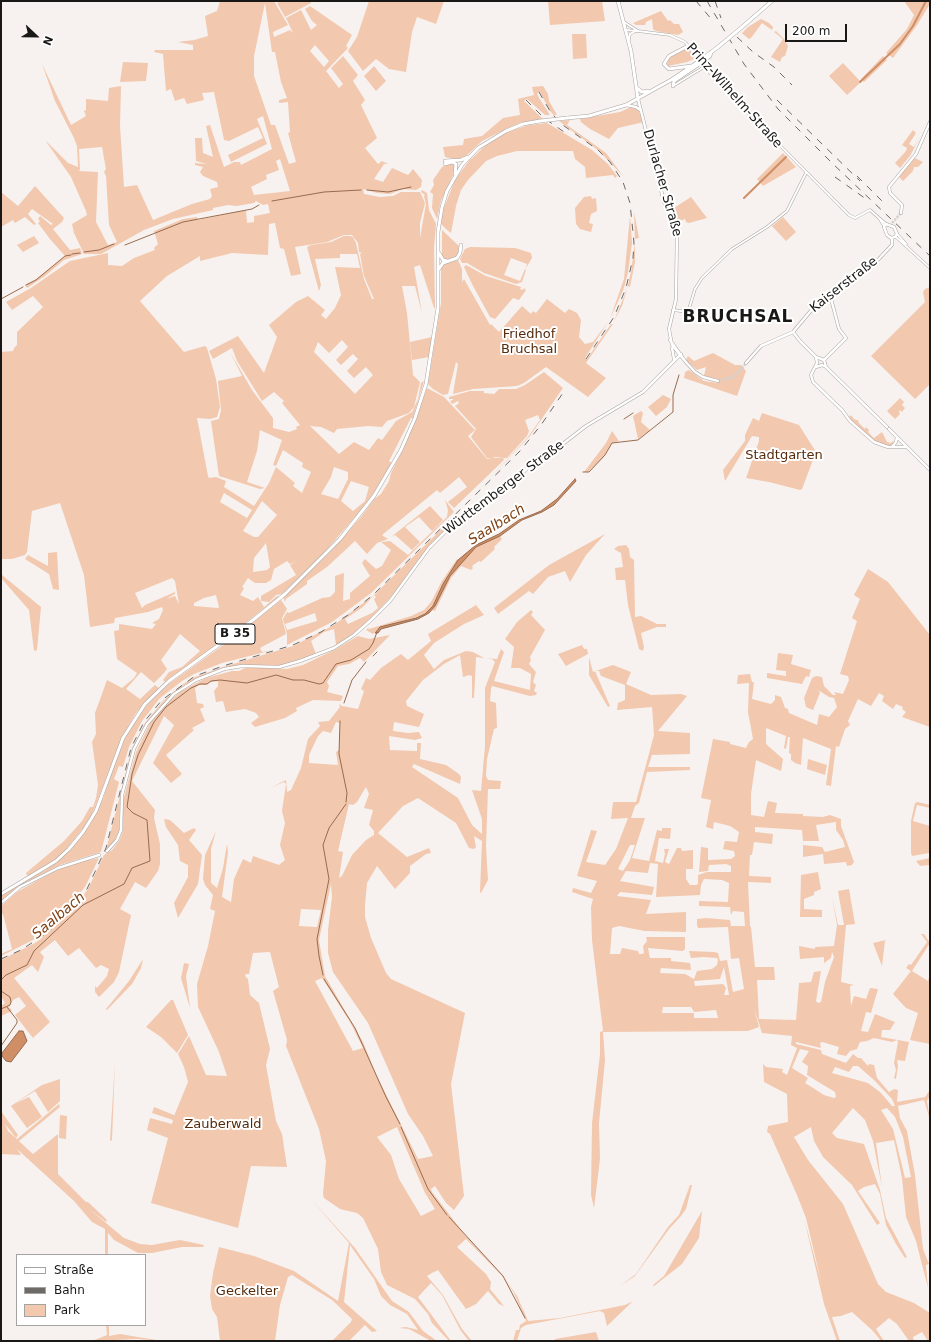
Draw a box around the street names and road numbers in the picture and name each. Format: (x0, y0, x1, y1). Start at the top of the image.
street label: Prinz-Wilhelm-Straße (683, 40, 785, 152)
street label: Durlacher Straße (639, 128, 685, 238)
street label: Kaiserstraße (807, 254, 881, 316)
street label: Württemberger Straße (441, 438, 567, 538)
road number: B 35 (215, 624, 255, 644)

